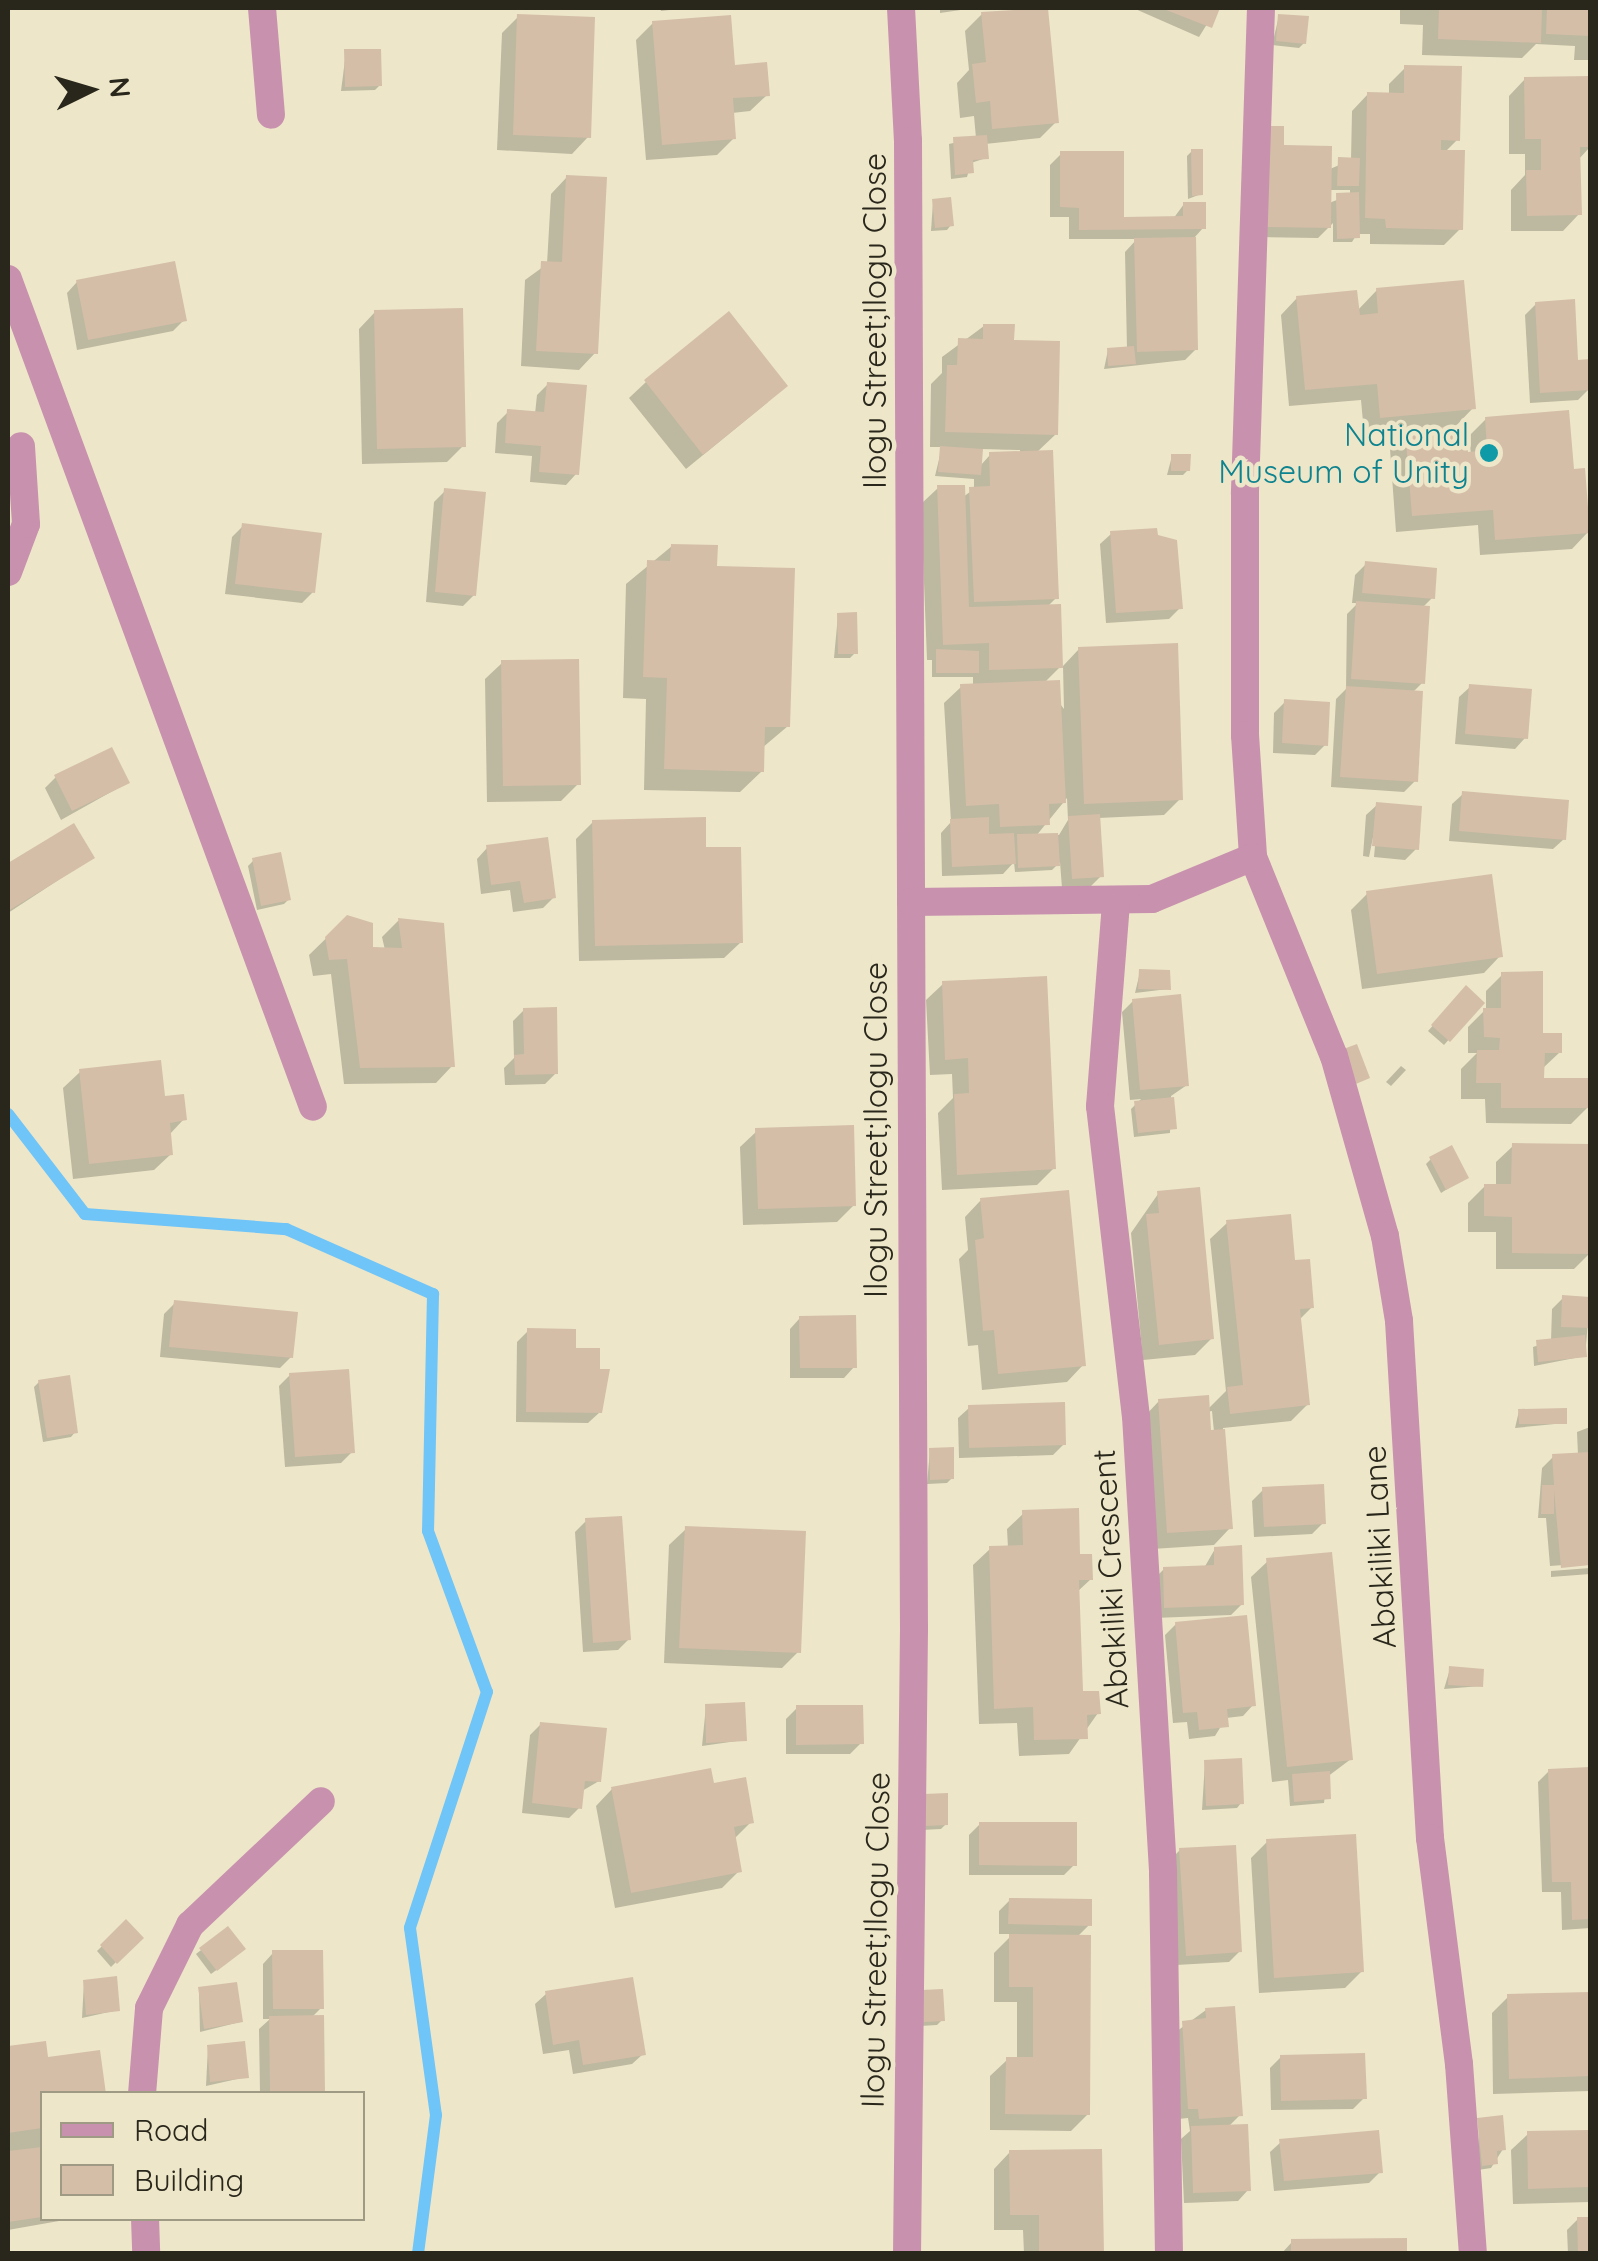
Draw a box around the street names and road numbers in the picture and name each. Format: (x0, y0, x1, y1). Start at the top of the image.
street label: Ilogu Street;Ilogu Close (855, 153, 893, 489)
street label: Ilogu Street;Ilogu Close (856, 962, 894, 1298)
street label: Abakiliki Lane (1355, 1444, 1403, 1650)
street label: Abakiliki Crescent (1084, 1448, 1136, 1710)
street label: Ilogu Street;Ilogu Close (853, 1772, 897, 2108)

